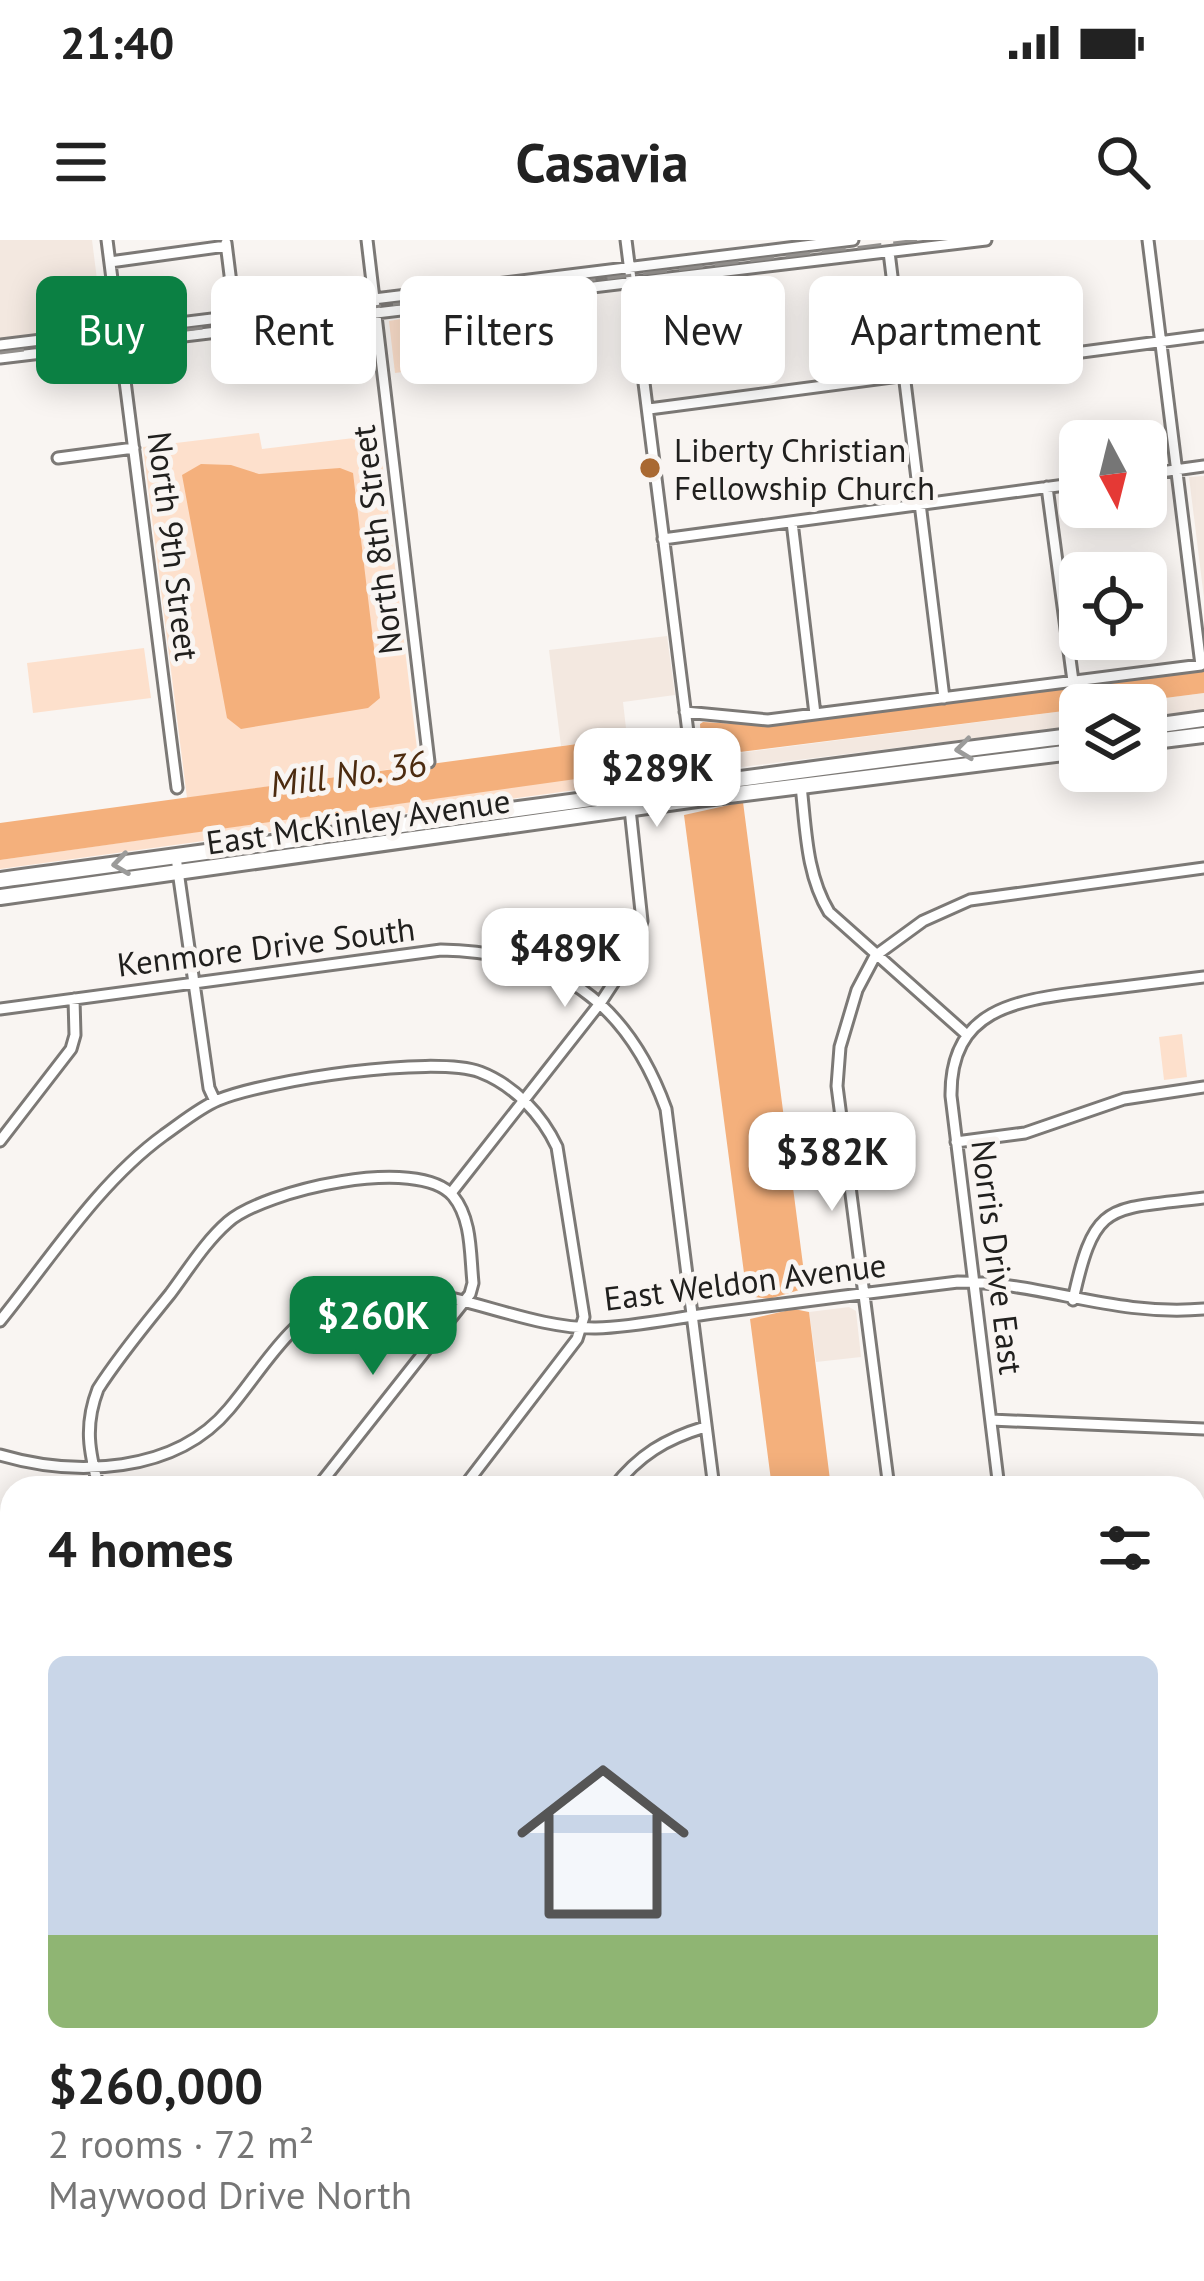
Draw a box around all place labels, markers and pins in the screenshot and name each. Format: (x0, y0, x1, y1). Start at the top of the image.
place label: Liberty Christian Fellowship Church (674, 428, 935, 509)
marker: Liberty Christian Fellowship Church (637, 455, 663, 481)
pin: $289K (573, 728, 741, 830)
pin: $489K (481, 908, 649, 1010)
pin: $382K (748, 1112, 916, 1214)
pin: $260K (289, 1276, 457, 1378)

